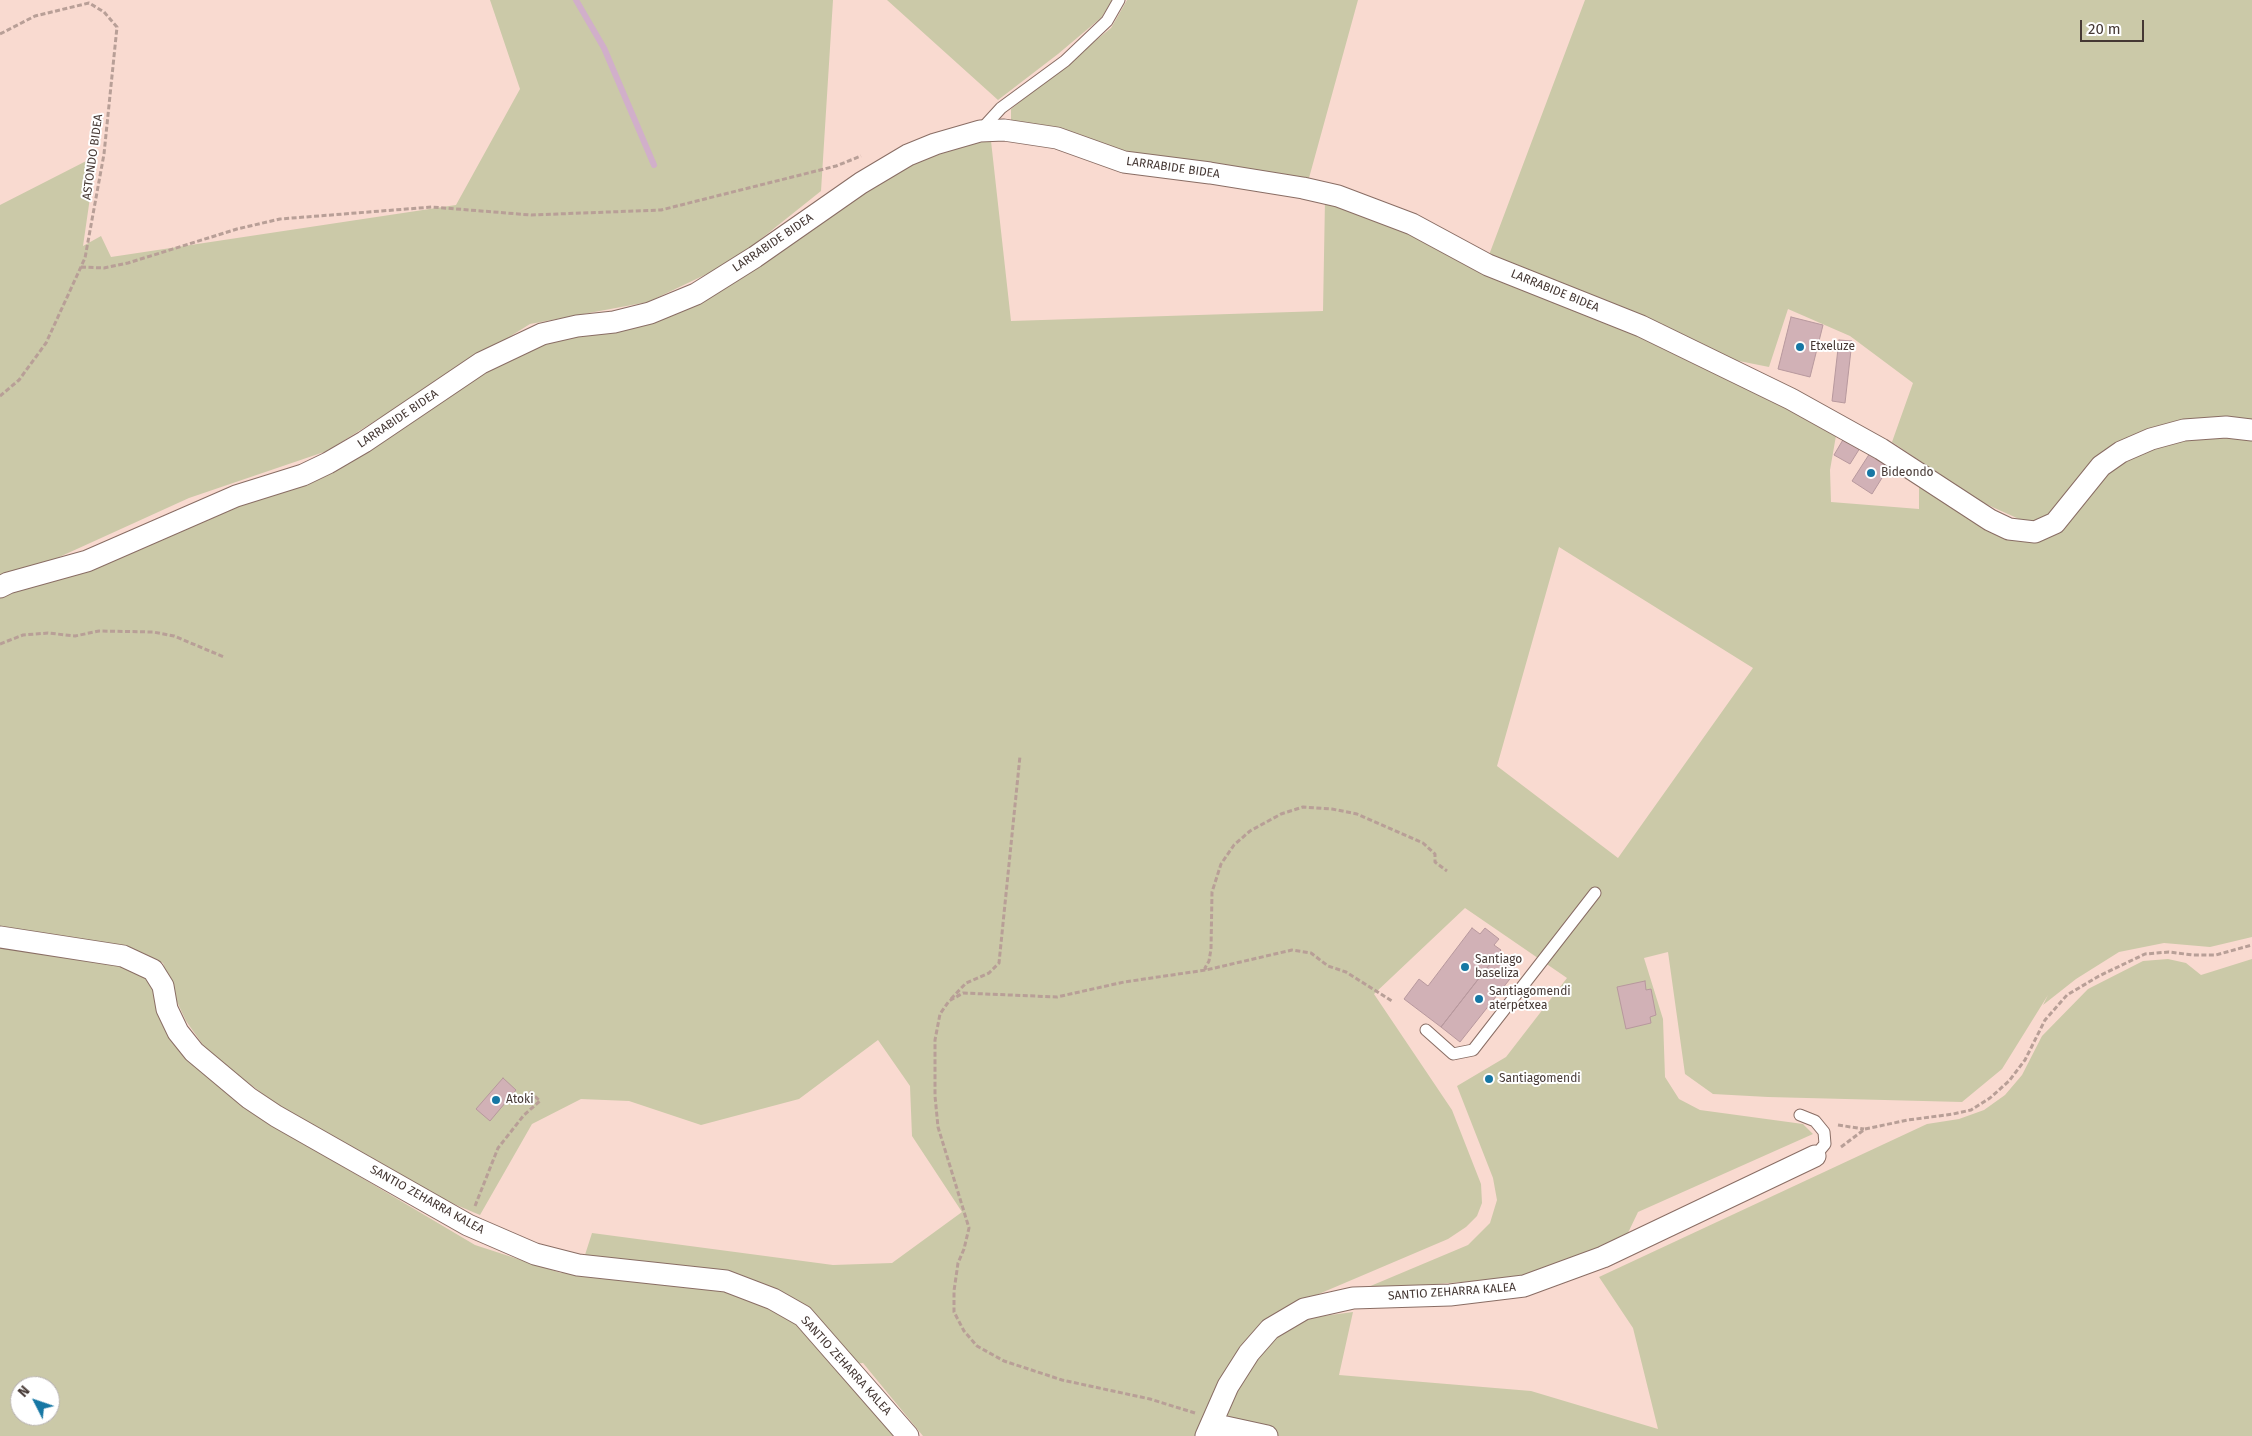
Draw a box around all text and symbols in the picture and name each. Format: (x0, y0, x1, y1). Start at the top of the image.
scale bar (2082, 10, 2146, 42)
text: 20 m (2088, 20, 2121, 38)
street label: ASTONDO BIDEA (80, 113, 106, 201)
street label: LARRABIDE BIDEA (1125, 154, 1221, 182)
street label: LARRABIDE BIDEA (730, 211, 816, 275)
street label: LARRABIDE BIDEA (1509, 267, 1601, 315)
place label: Etxeluze (1810, 340, 1855, 354)
marker: Etxeluze (1794, 341, 1806, 353)
street label: LARRABIDE BIDEA (355, 387, 441, 451)
place label: Bideondo (1881, 466, 1934, 480)
marker: Bideondo (1865, 467, 1877, 479)
place label: Santiago baseliza (1475, 953, 1522, 981)
marker: Santiago baseliza (1459, 961, 1471, 973)
place label: Santiagomendi aterpetxea (1489, 985, 1571, 1013)
marker: Santiagomendi aterpetxea (1473, 993, 1485, 1005)
place label: Santiagomendi (1499, 1072, 1581, 1086)
marker: Santiagomendi (1483, 1073, 1495, 1085)
place label: Atoki (506, 1093, 534, 1107)
marker: Atoki (490, 1094, 502, 1106)
street label: SANTIO ZEHARRA KALEA (367, 1163, 487, 1237)
street label: SANTIO ZEHARRA KALEA (1388, 1280, 1516, 1304)
street label: SANTIO ZEHARRA KALEA (798, 1314, 894, 1418)
north arrow (10, 1376, 60, 1426)
text: N (15, 1382, 34, 1401)

